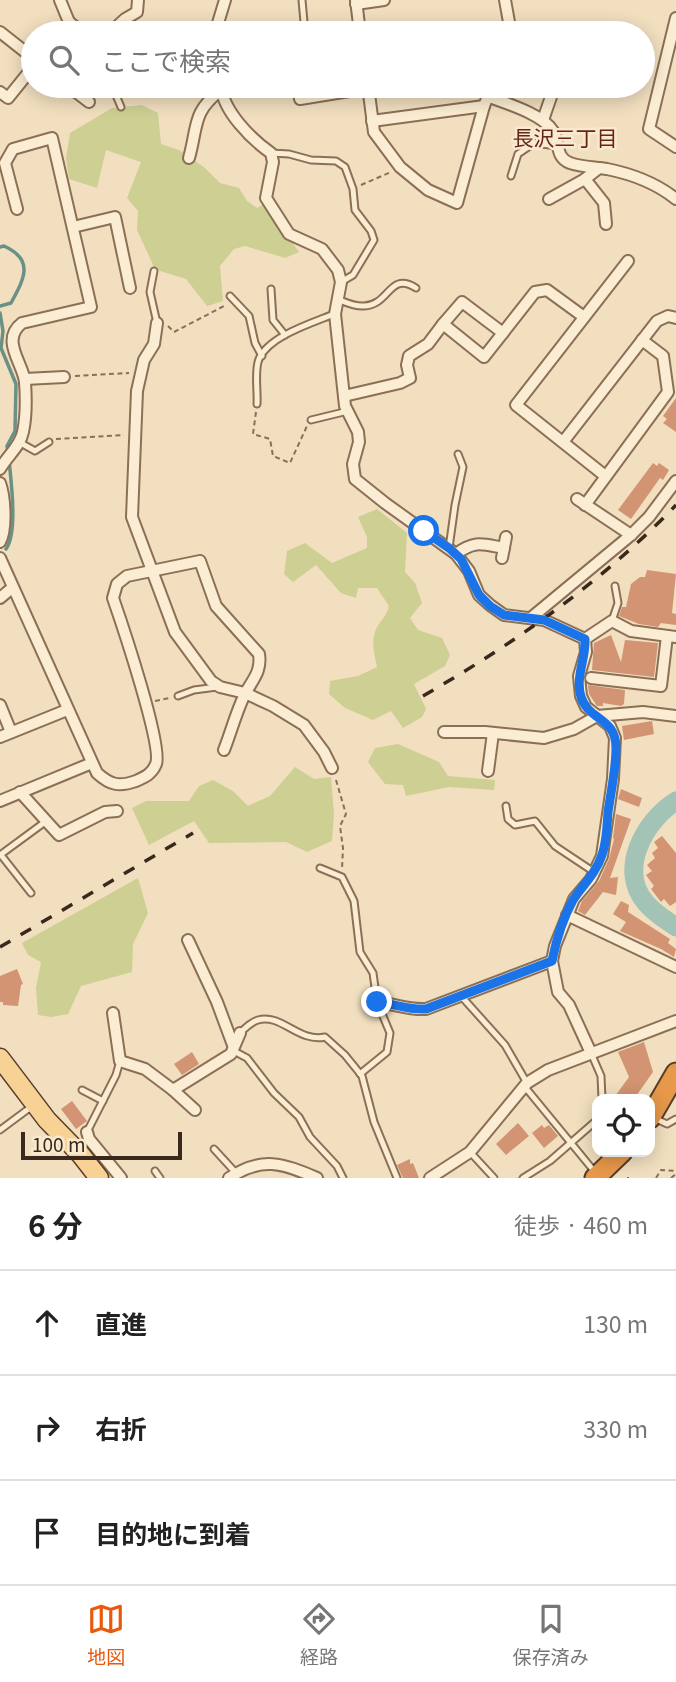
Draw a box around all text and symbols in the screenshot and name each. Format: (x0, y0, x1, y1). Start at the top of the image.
search box (21, 21, 655, 98)
icon: search (45, 41, 83, 79)
text: ここで検索 (101, 41, 231, 78)
district label: 長沢三丁目 (513, 122, 618, 152)
route start (408, 515, 439, 546)
route end (361, 986, 392, 1017)
map controls (592, 1094, 655, 1157)
button: locate (592, 1094, 655, 1157)
scale bar (21, 1129, 182, 1161)
text: 100 m (32, 1130, 86, 1157)
text: 6 分 (28, 1202, 83, 1246)
text: 徒歩 · 460 m (514, 1207, 648, 1241)
icon: ahead (28, 1304, 66, 1342)
text: 直進 (95, 1304, 147, 1341)
text: 130 m (583, 1306, 648, 1340)
icon: right (28, 1409, 66, 1447)
text: 右折 (95, 1409, 147, 1446)
text: 330 m (583, 1411, 648, 1445)
icon: arrive (28, 1514, 66, 1552)
text: 目的地に到着 (95, 1514, 251, 1551)
tab: 地図 (87, 1600, 125, 1669)
tab: 経路 (300, 1600, 338, 1669)
tab: 保存済み (513, 1600, 589, 1669)

